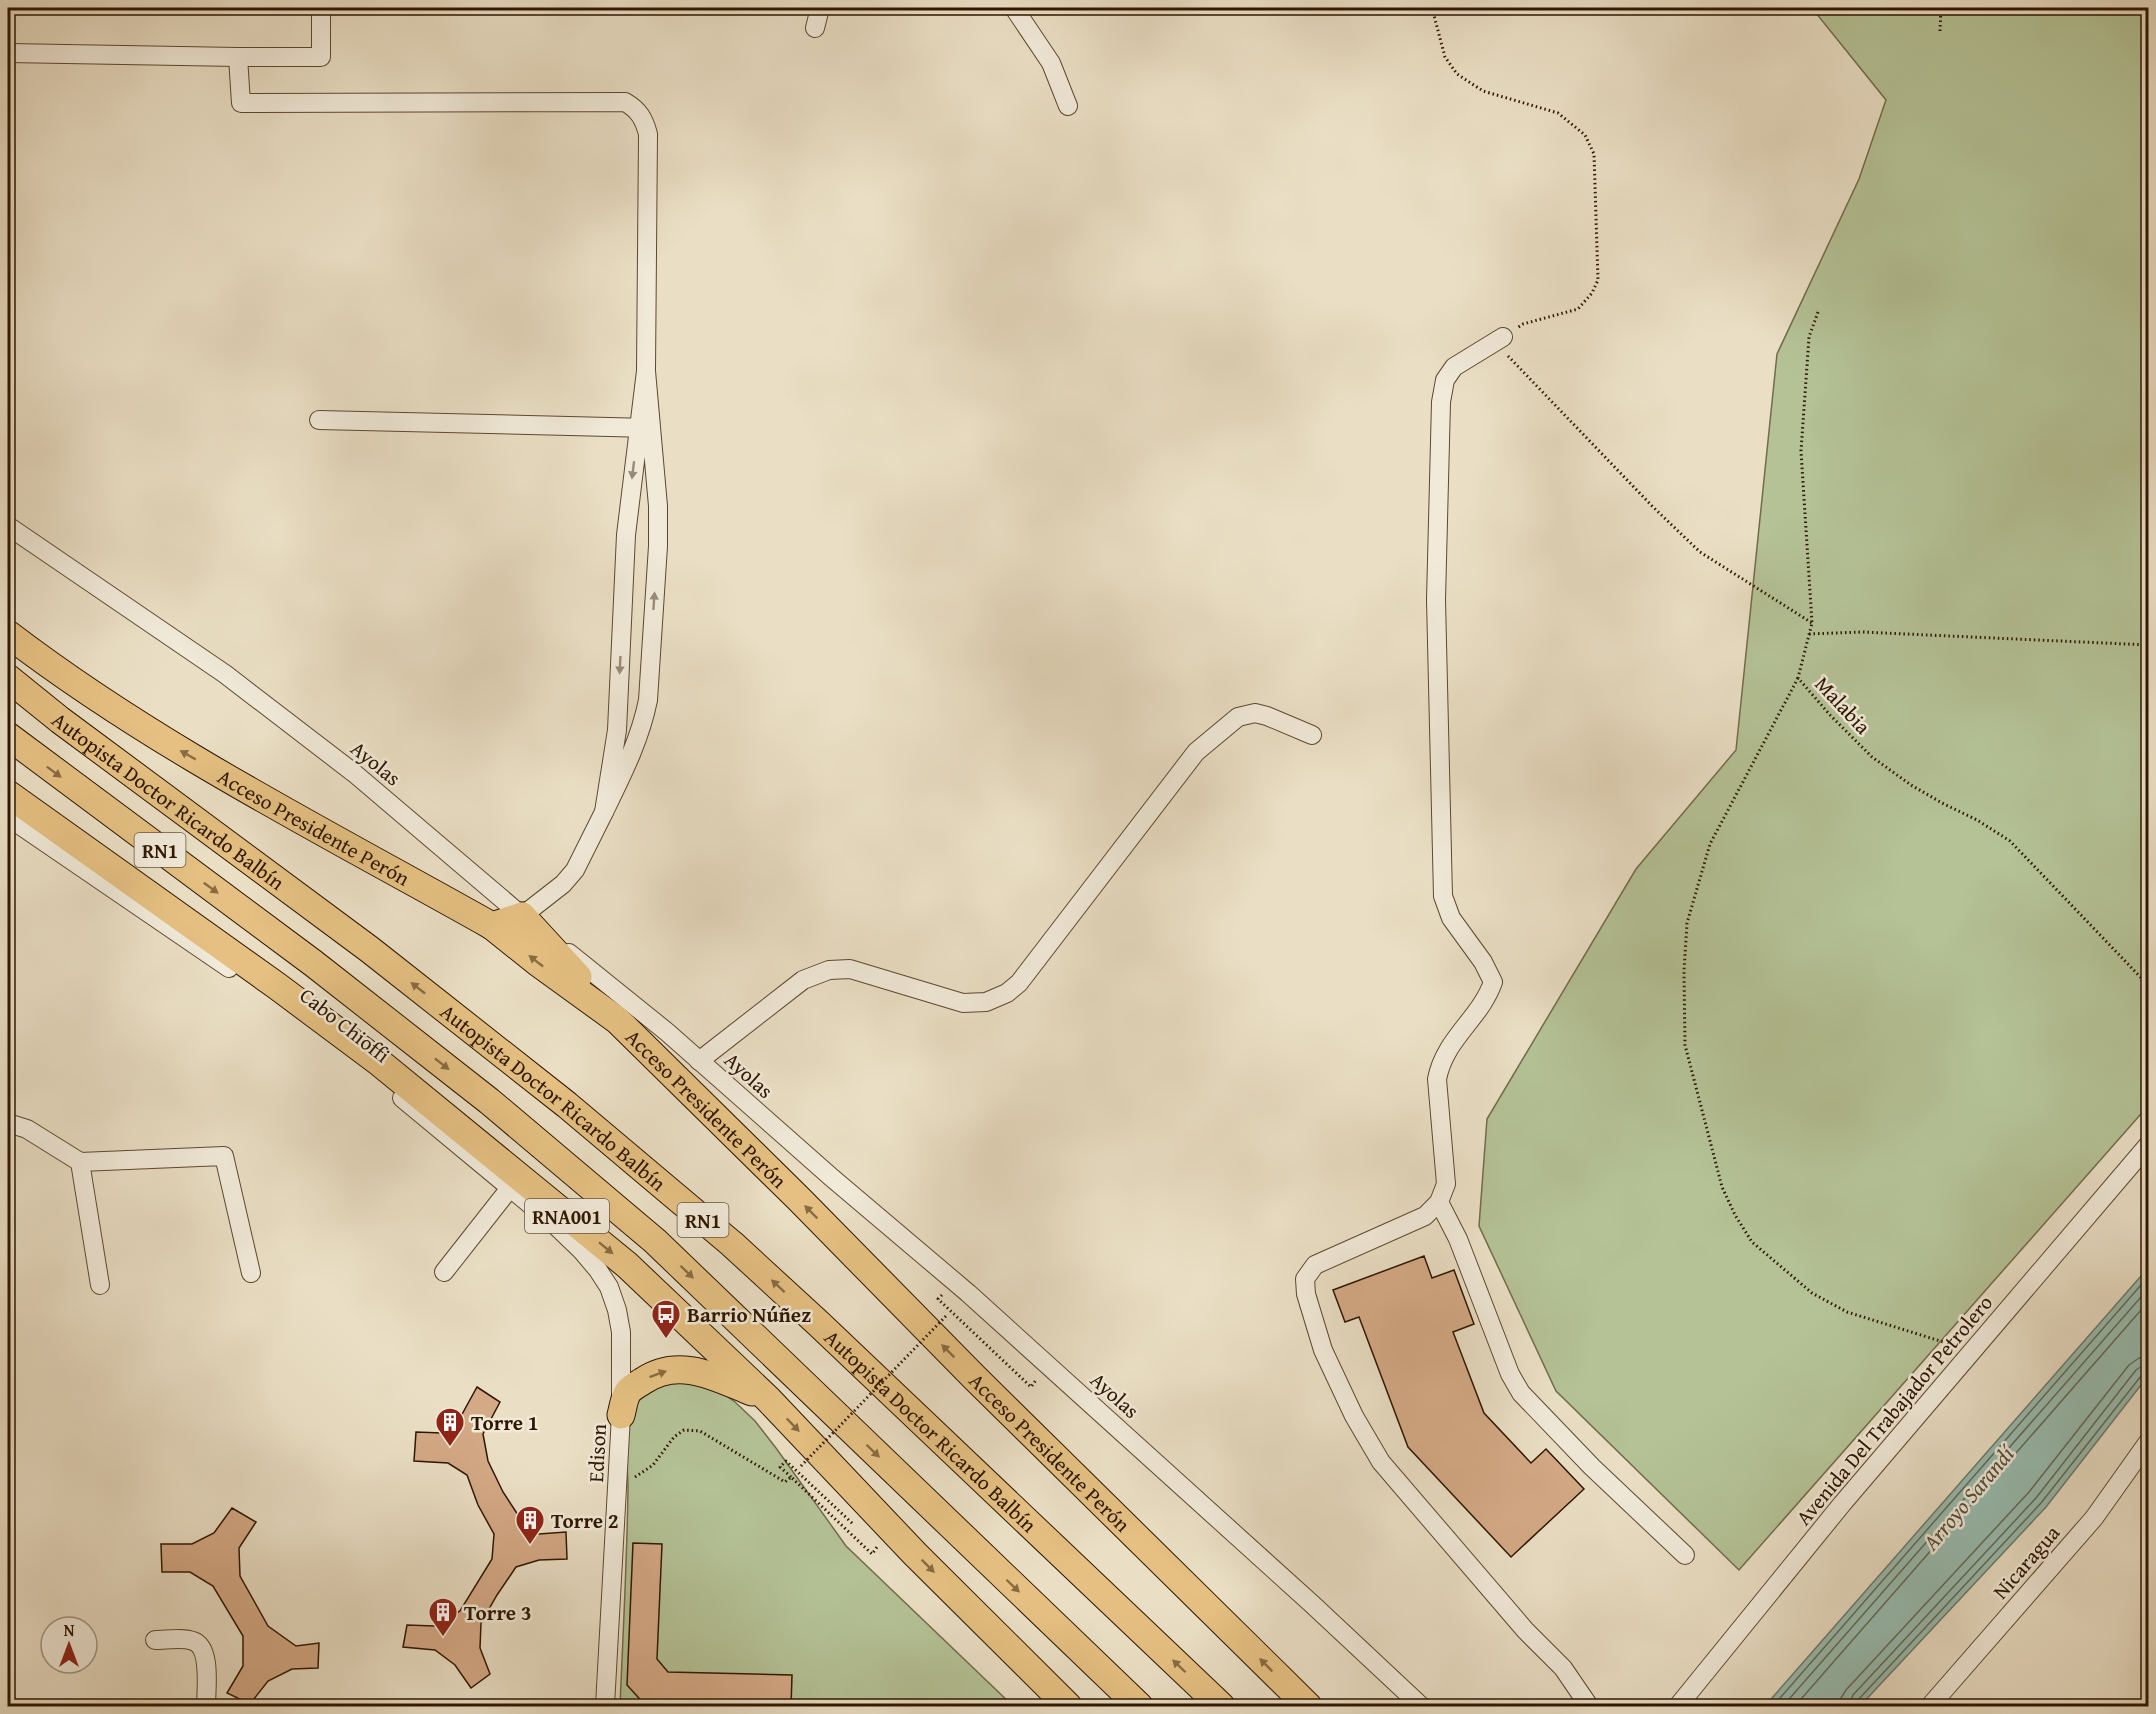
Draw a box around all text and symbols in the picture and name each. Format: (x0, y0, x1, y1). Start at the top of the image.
one-way arrow (629, 461, 638, 480)
one-way arrow (649, 591, 659, 610)
one-way arrow (615, 655, 624, 674)
street label: Malabia (1808, 669, 1878, 741)
street label: Autopista Doctor Ricardo Balbín (46, 704, 292, 897)
street label: Ayolas (344, 733, 408, 793)
one-way arrow (179, 750, 196, 760)
street label: Acceso Presidente Perón (212, 760, 416, 893)
one-way arrow (47, 765, 62, 777)
road number: RN1 (134, 833, 186, 867)
one-way arrow (203, 881, 218, 893)
one-way arrow (528, 955, 543, 967)
street label: Cabo Chioffi (293, 980, 397, 1070)
one-way arrow (410, 981, 426, 994)
street label: Autopista Doctor Ricardo Balbín (434, 996, 673, 1198)
street label: Acceso Presidente Perón (619, 1021, 795, 1195)
street label: Ayolas (718, 1045, 780, 1105)
one-way arrow (435, 1057, 450, 1069)
road number: RNA001 (525, 1199, 609, 1233)
road number: RN1 (678, 1203, 728, 1237)
one-way arrow (805, 1206, 819, 1220)
one-way arrow (598, 1241, 613, 1254)
one-way arrow (679, 1264, 693, 1278)
one-way arrow (771, 1280, 786, 1293)
street label: Avenida Del Trabajador Petrolero (1788, 1288, 2000, 1532)
bus stop icon: Barrio Núñez (650, 1298, 682, 1340)
place label: Barrio Núñez (687, 1299, 811, 1330)
street label: Autopista Doctor Ricardo Balbín (818, 1322, 1044, 1539)
one-way arrow (941, 1344, 956, 1358)
street label: Acceso Presidente Perón (962, 1365, 1138, 1539)
street label: Ayolas (1084, 1365, 1146, 1425)
one-way arrow (649, 1368, 667, 1378)
building icon: Torre 1 (434, 1406, 466, 1448)
place label: Torre 1 (471, 1407, 539, 1438)
one-way arrow (786, 1418, 800, 1433)
street label: Edison (580, 1423, 614, 1483)
water label: Arroyo Sarandí (1914, 1437, 2023, 1558)
one-way arrow (865, 1443, 879, 1457)
building icon: Torre 2 (514, 1504, 546, 1546)
place label: Torre 2 (551, 1505, 619, 1536)
street label: Nicaragua (1985, 1518, 2067, 1606)
one-way arrow (920, 1559, 934, 1573)
one-way arrow (1006, 1578, 1020, 1592)
building icon: Torre 3 (427, 1596, 459, 1638)
place label: Torre 3 (464, 1597, 532, 1628)
north arrow (39, 1615, 99, 1675)
text: N (64, 1618, 75, 1642)
one-way arrow (1171, 1659, 1186, 1673)
one-way arrow (1259, 1659, 1273, 1673)

